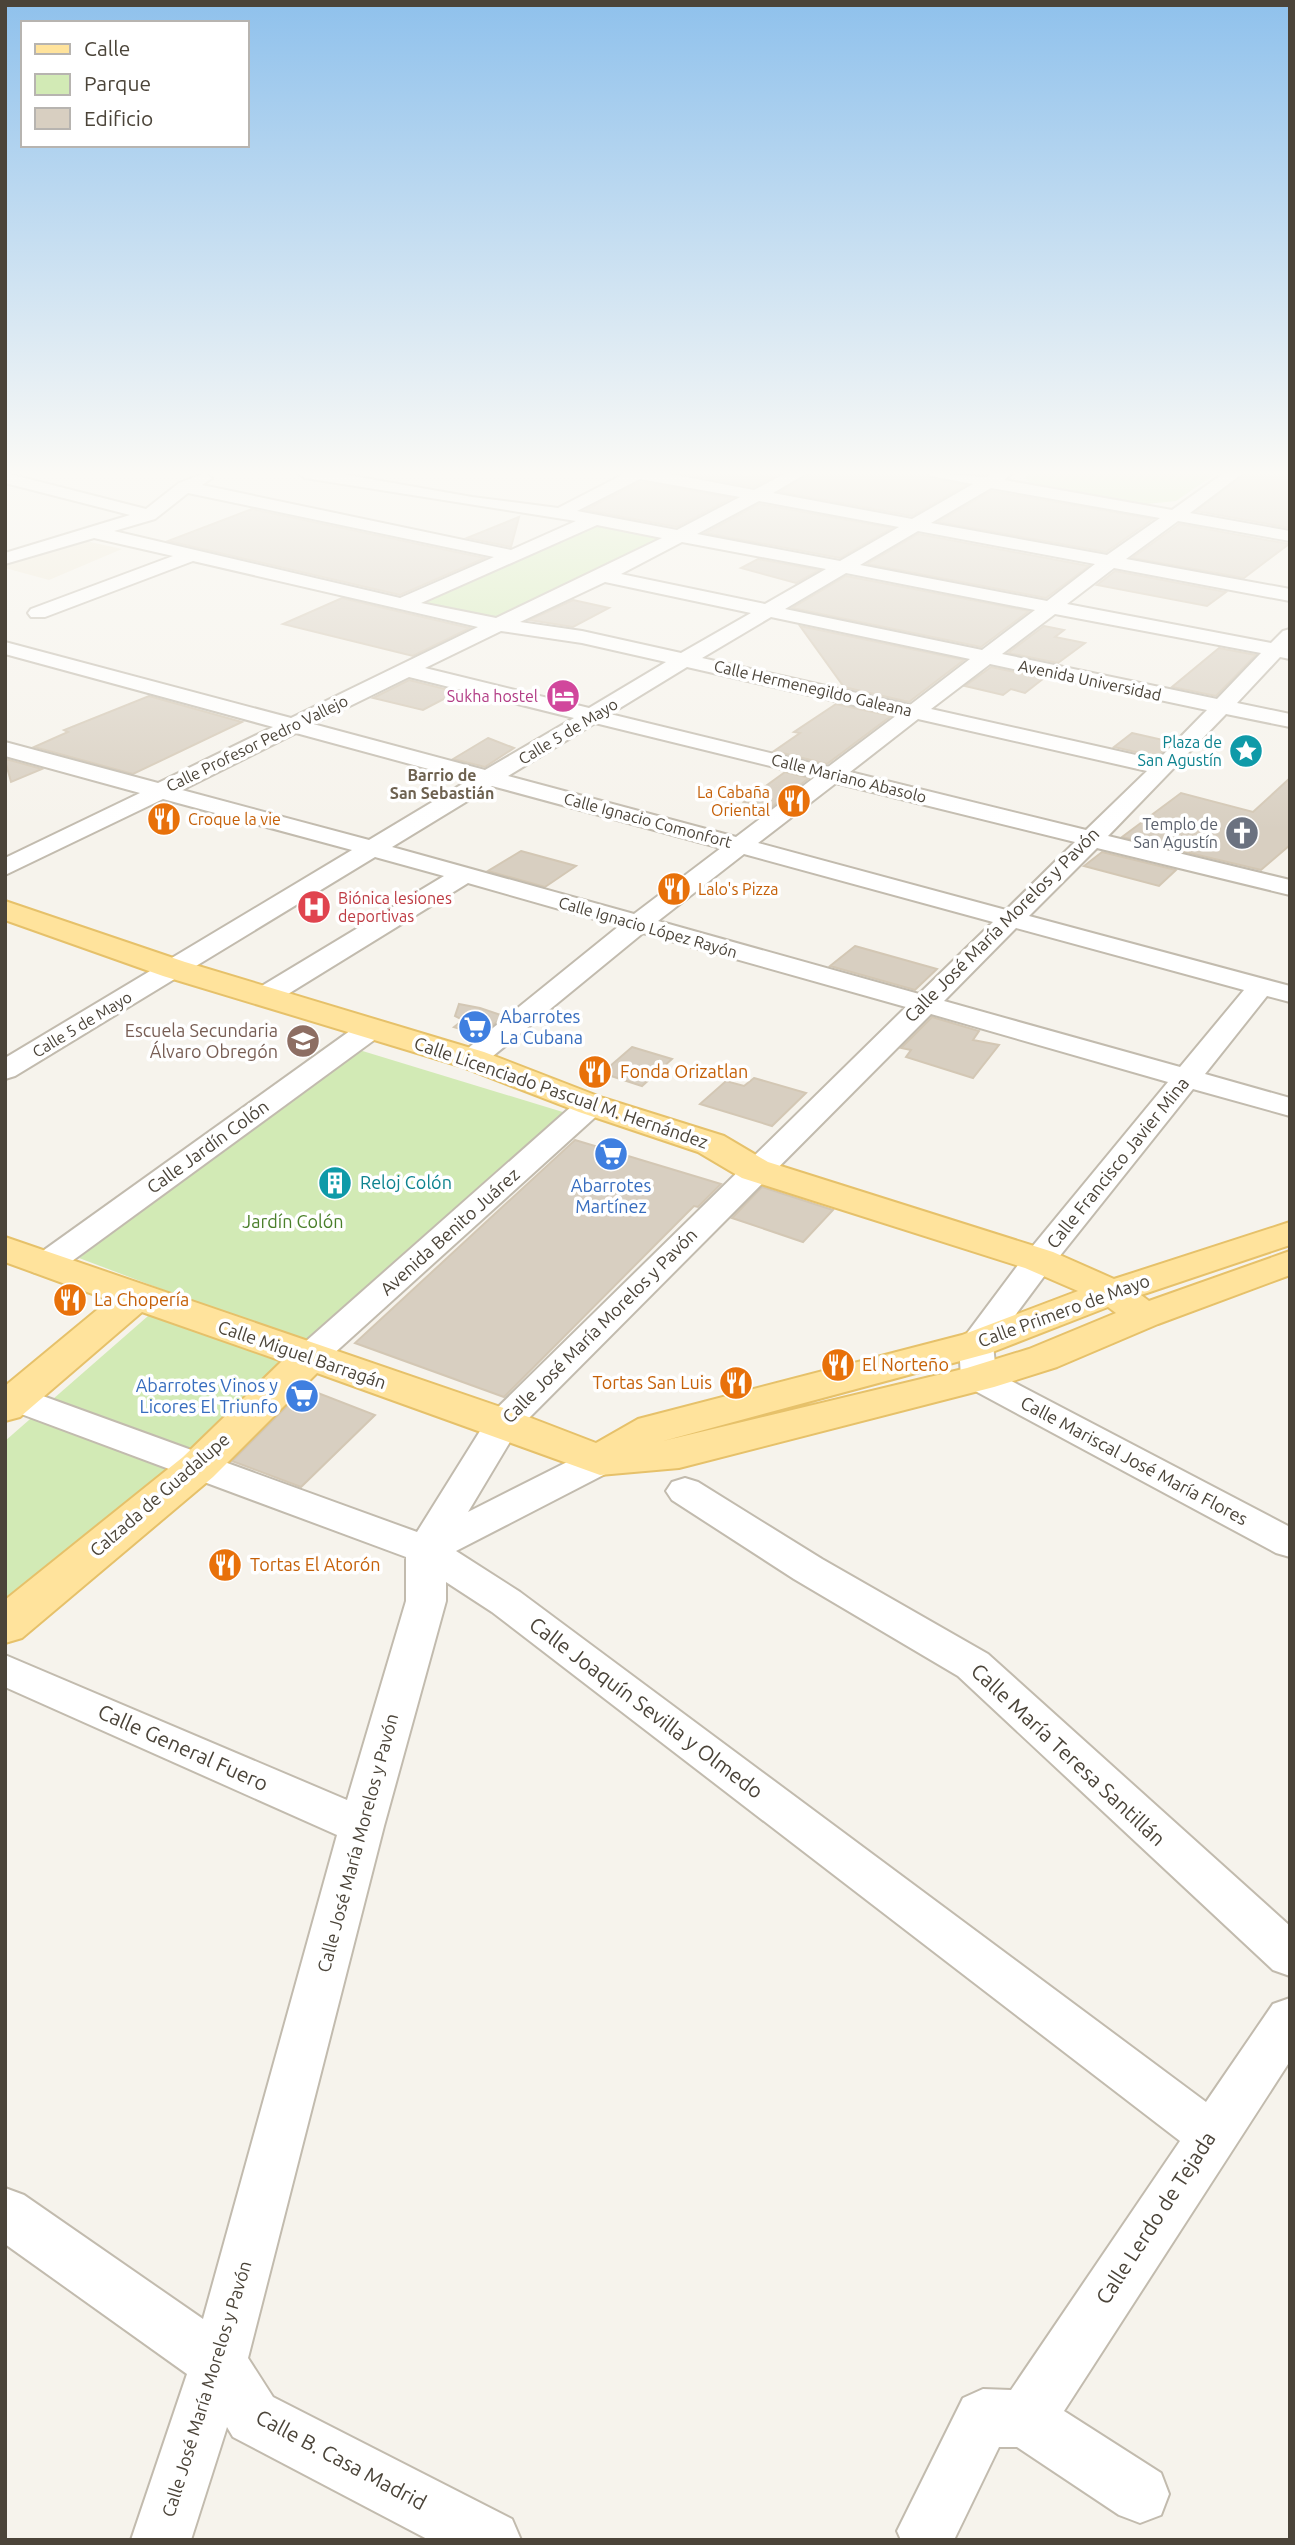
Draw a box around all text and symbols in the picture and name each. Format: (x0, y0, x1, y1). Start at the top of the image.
legend (21, 21, 248, 147)
text: Calle (84, 36, 130, 60)
text: Parque (84, 71, 151, 95)
text: Edificio (84, 106, 153, 130)
street label: Calle Hermenegildo Galeana (712, 656, 914, 720)
street label: Avenida Universidad (1017, 656, 1163, 704)
hotel icon: Sukha hostel (544, 677, 582, 715)
place label: Sukha hostel (447, 687, 538, 705)
street label: Calle Profesor Pedro Vallejo (163, 691, 351, 795)
street label: Calle 5 de Mayo (515, 694, 621, 768)
place icon: Plaza de San Agustín (1227, 732, 1265, 770)
place label: Plaza de San Agustín (1138, 733, 1222, 769)
street label: Calle Mariano Abasolo (770, 750, 928, 806)
district label: Barrio de San Sebastián (390, 766, 494, 802)
restaurant icon: La Cabaña Oriental (775, 782, 813, 820)
place label: La Cabaña Oriental (697, 783, 770, 819)
street label: Calle Ignacio Comonfort (562, 789, 735, 851)
restaurant icon: Croque la vie (145, 800, 183, 838)
place label: Croque la vie (188, 810, 281, 828)
church icon: Templo de San Agustín (1223, 814, 1261, 852)
place label: Templo de San Agustín (1134, 815, 1218, 851)
street label: Calle José María Morelos y Pavón (900, 823, 1103, 1026)
restaurant icon: Lalo's Pizza (655, 870, 693, 908)
place label: Lalo's Pizza (698, 880, 778, 898)
hospital icon: Biónica lesiones deportivas (295, 888, 333, 926)
place label: Biónica lesiones deportivas (338, 889, 452, 925)
street label: Calle Ignacio López Rayón (557, 893, 739, 961)
street label: Calle 5 de Mayo (29, 987, 135, 1061)
place label: Abarrotes La Cubana (500, 1006, 583, 1047)
supermarket icon: Abarrotes La Cubana (456, 1008, 494, 1046)
place label: Escuela Secundaria Álvaro Obregón (125, 1020, 278, 1061)
school or university icon: Escuela Secundaria Álvaro Obregón (284, 1022, 322, 1060)
street label: Calle Licenciado Pascual M. Hernández (412, 1032, 711, 1152)
restaurant icon: Fonda Orizatlan (576, 1053, 614, 1091)
place label: Fonda Orizatlan (620, 1061, 748, 1081)
street label: Calle Francisco Javier Mina (1042, 1073, 1192, 1252)
street label: Calle Jardín Colón (143, 1095, 272, 1197)
supermarket icon: Abarrotes Martínez (592, 1135, 630, 1173)
building icon: Reloj Colón (316, 1164, 354, 1202)
street label: Avenida Benito Juárez (376, 1164, 523, 1299)
place label: Reloj Colón (360, 1172, 452, 1192)
place label: Abarrotes Martínez (571, 1175, 651, 1216)
park label: Jardín Colón (242, 1211, 344, 1231)
street label: Calle José María Morelos y Pavón (498, 1224, 701, 1427)
street label: Calle Primero de Mayo (975, 1270, 1152, 1350)
restaurant icon: La Chopería (51, 1281, 89, 1319)
place label: La Chopería (94, 1289, 189, 1309)
street label: Calle Miguel Barragán (216, 1316, 389, 1392)
restaurant icon: El Norteño (819, 1346, 857, 1384)
place label: El Norteño (862, 1354, 949, 1374)
restaurant icon: Tortas San Luis (717, 1364, 755, 1402)
place label: Tortas San Luis (593, 1372, 712, 1392)
place label: Abarrotes Vinos y Licores El Triunfo (136, 1375, 278, 1416)
supermarket icon: Abarrotes Vinos y Licores El Triunfo (283, 1377, 321, 1415)
street label: Calle Mariscal José María Flores (1018, 1392, 1251, 1529)
street label: Calzada de Guadalupe (86, 1428, 233, 1560)
restaurant icon: Tortas El Atorón (206, 1546, 244, 1584)
place label: Tortas El Atorón (250, 1554, 381, 1574)
street label: Calle Joaquín Sevilla y Olmedo (525, 1611, 768, 1803)
street label: Calle María Teresa Santillán (967, 1658, 1171, 1850)
street label: Calle General Fuero (95, 1699, 272, 1795)
street label: Calle José María Morelos y Pavón (313, 1711, 401, 1974)
street label: Calle Lerdo de Tejada (1090, 2127, 1220, 2308)
street label: Calle José María Morelos y Pavón (157, 2258, 255, 2519)
street label: Calle B. Casa Madrid (252, 2404, 431, 2514)

